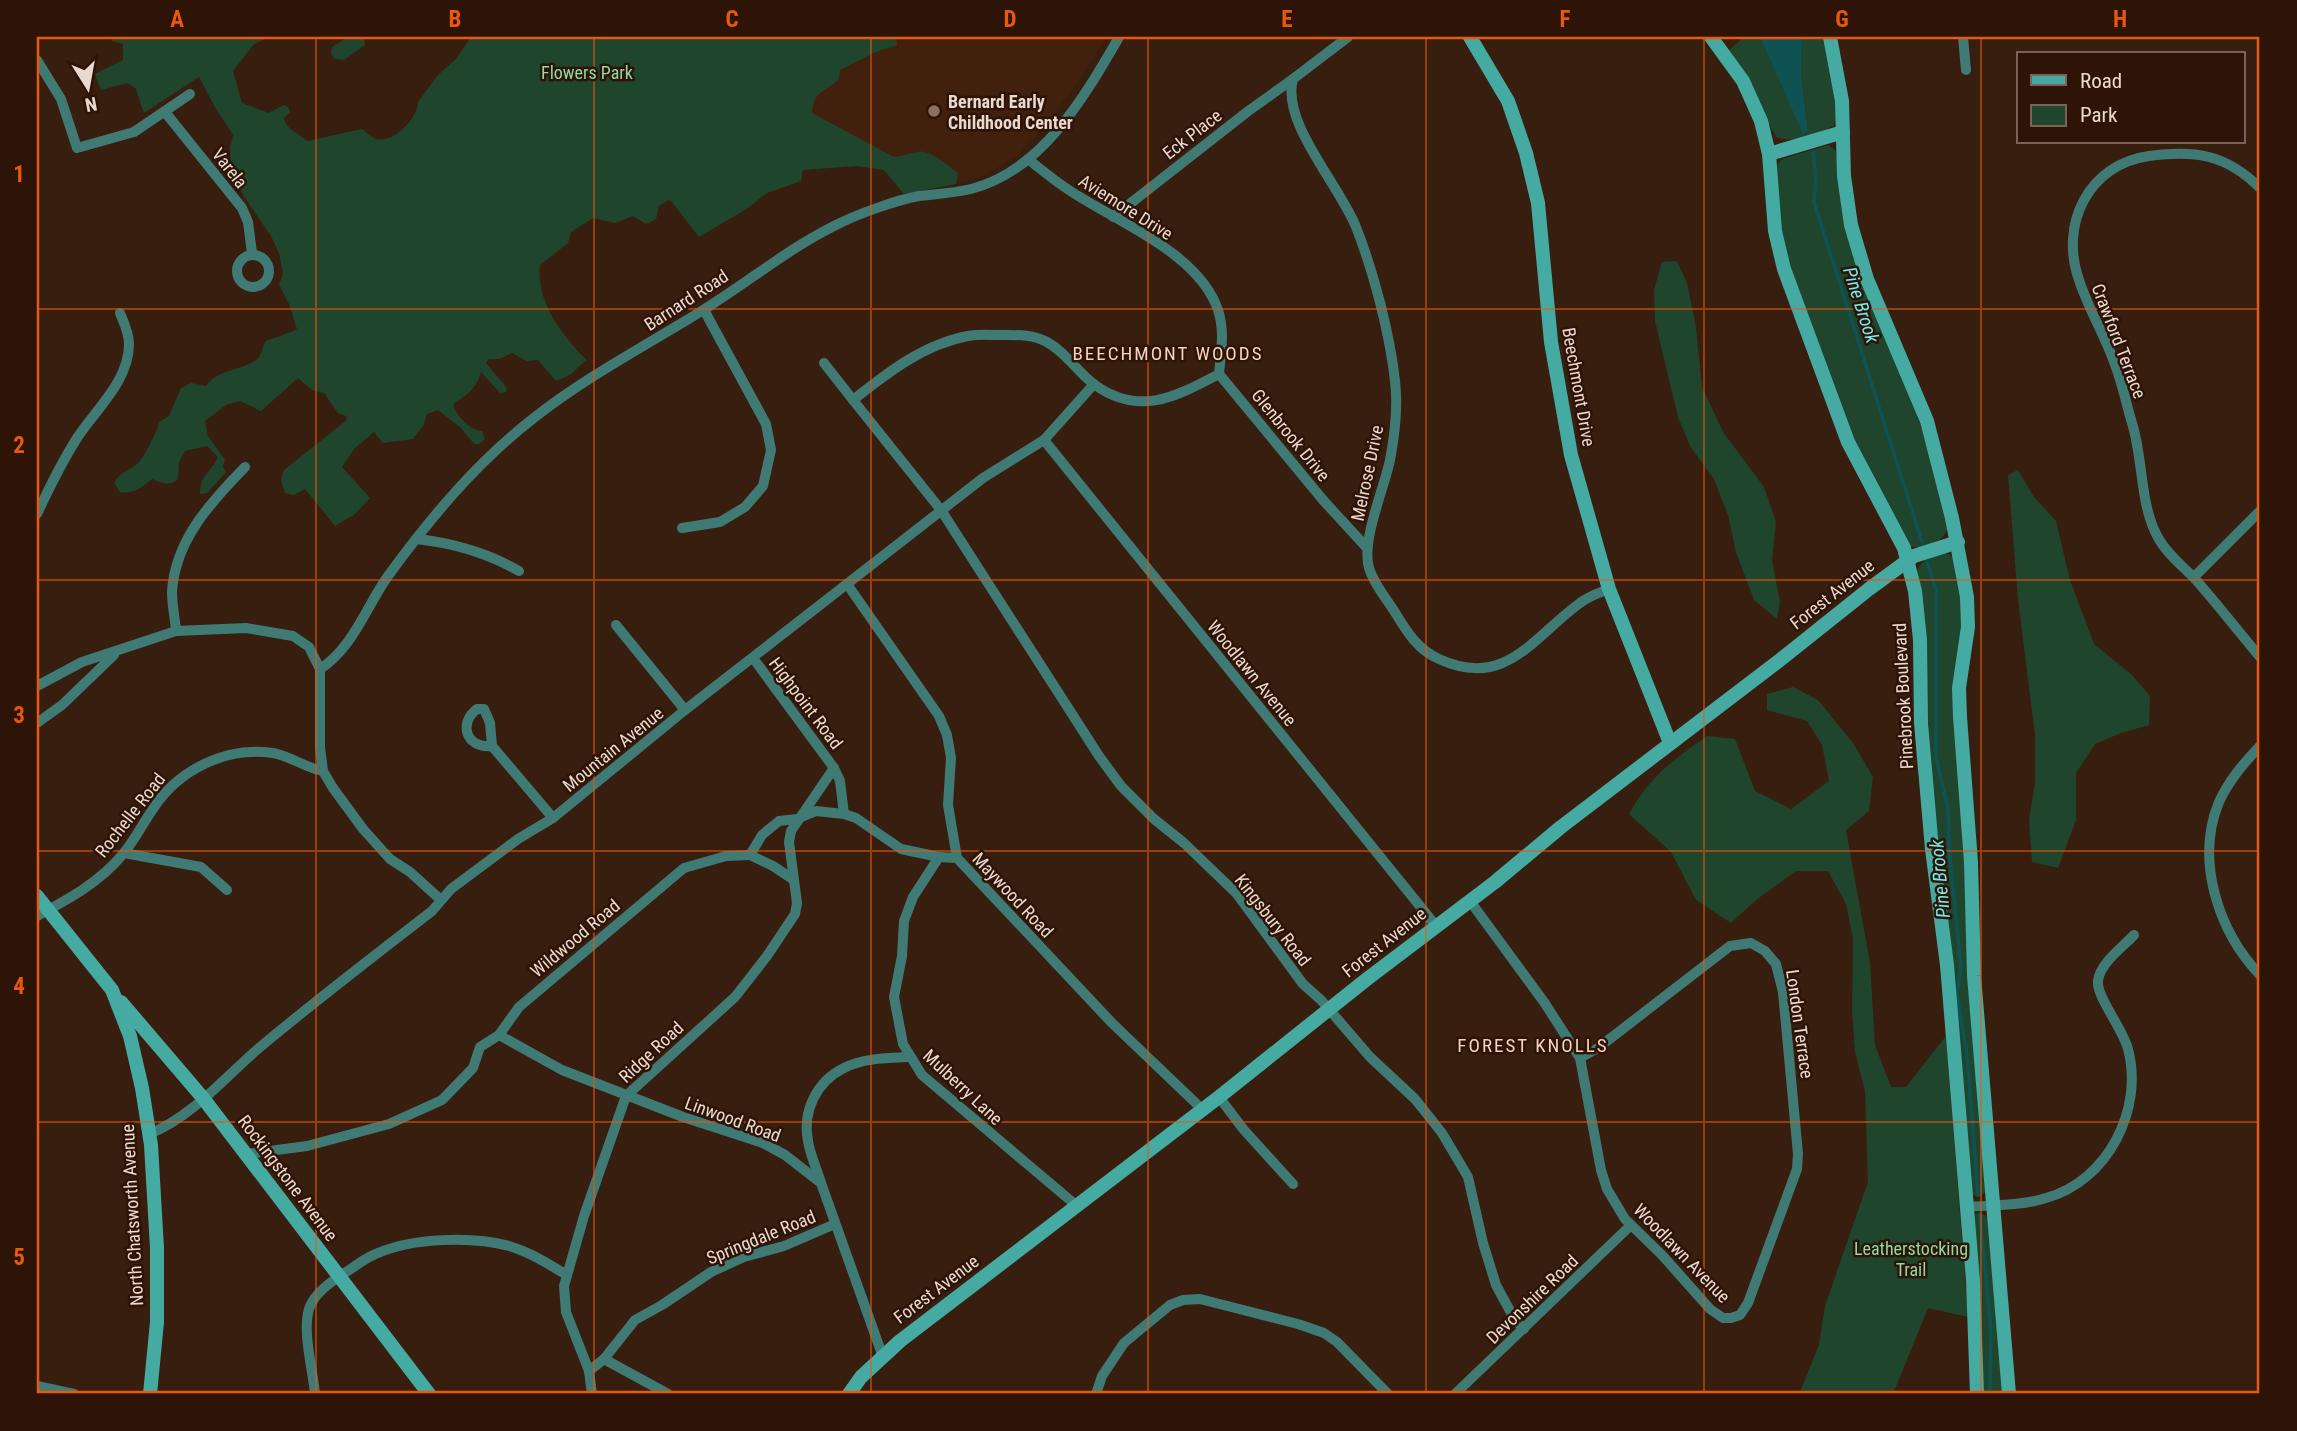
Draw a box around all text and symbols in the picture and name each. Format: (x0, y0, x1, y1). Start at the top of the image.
text: A (170, 6, 184, 33)
text: B (449, 6, 461, 33)
text: C (725, 6, 739, 33)
text: D (1004, 6, 1017, 33)
text: E (1281, 6, 1293, 33)
text: F (1560, 6, 1571, 33)
text: G (1835, 6, 1849, 33)
text: H (2113, 6, 2127, 33)
north arrow (52, 52, 122, 122)
legend (2017, 52, 2244, 144)
park label: Flowers Park (541, 62, 633, 83)
text: Road (2080, 69, 2122, 93)
place label: Bernard Early Childhood Center (948, 91, 1073, 133)
text: N (83, 92, 99, 117)
marker: Bernard Early Childhood Center (926, 103, 942, 119)
text: Park (2080, 103, 2118, 127)
street label: Eck Place (1158, 105, 1226, 163)
street label: Varela (208, 144, 252, 192)
text: 1 (13, 161, 25, 188)
street label: Aviemore Drive (1075, 170, 1177, 244)
water label: Pine Brook (1838, 264, 1884, 347)
street label: Barnard Road (640, 265, 732, 335)
street label: Crawford Terrace (2087, 281, 2151, 401)
street label: Beechmont Drive (1558, 326, 1600, 448)
district label: BEECHMONT WOODS (1073, 342, 1263, 365)
street label: Glenbrook Drive (1247, 385, 1335, 485)
street label: Melrose Drive (1347, 423, 1387, 523)
text: 2 (13, 432, 25, 459)
street label: Forest Avenue (1786, 555, 1878, 633)
street label: Woodlawn Avenue (1203, 616, 1301, 730)
street label: Pinebrook Boulevard (1889, 622, 1917, 770)
street label: Highpoint Road (765, 653, 847, 753)
text: 3 (13, 702, 25, 729)
street label: Mountain Avenue (559, 702, 667, 796)
street label: Rochelle Road (91, 769, 169, 861)
water label: Pine Brook (1925, 838, 1955, 919)
street label: Maywood Road (968, 848, 1058, 942)
street label: Kingsbury Road (1231, 870, 1315, 970)
street label: Wildwood Road (526, 895, 624, 981)
street label: Forest Avenue (1338, 903, 1430, 981)
street label: London Terrace (1782, 968, 1818, 1080)
text: 4 (13, 973, 25, 1000)
street label: Ridge Road (615, 1017, 687, 1087)
district label: FOREST KNOLLS (1457, 1034, 1609, 1057)
street label: Mulberry Lane (919, 1045, 1007, 1129)
street label: Linwood Road (682, 1092, 784, 1146)
street label: Rockingstone Avenue (234, 1111, 342, 1245)
street label: North Chatsworth Avenue (117, 1124, 147, 1306)
street label: Woodlawn Avenue (1629, 1199, 1735, 1307)
street label: Springdale Road (703, 1206, 819, 1268)
park label: Leatherstocking Trail (1854, 1238, 1968, 1280)
text: 5 (13, 1244, 25, 1271)
street label: Forest Avenue (889, 1250, 983, 1328)
street label: Devonshire Road (1482, 1250, 1582, 1348)

